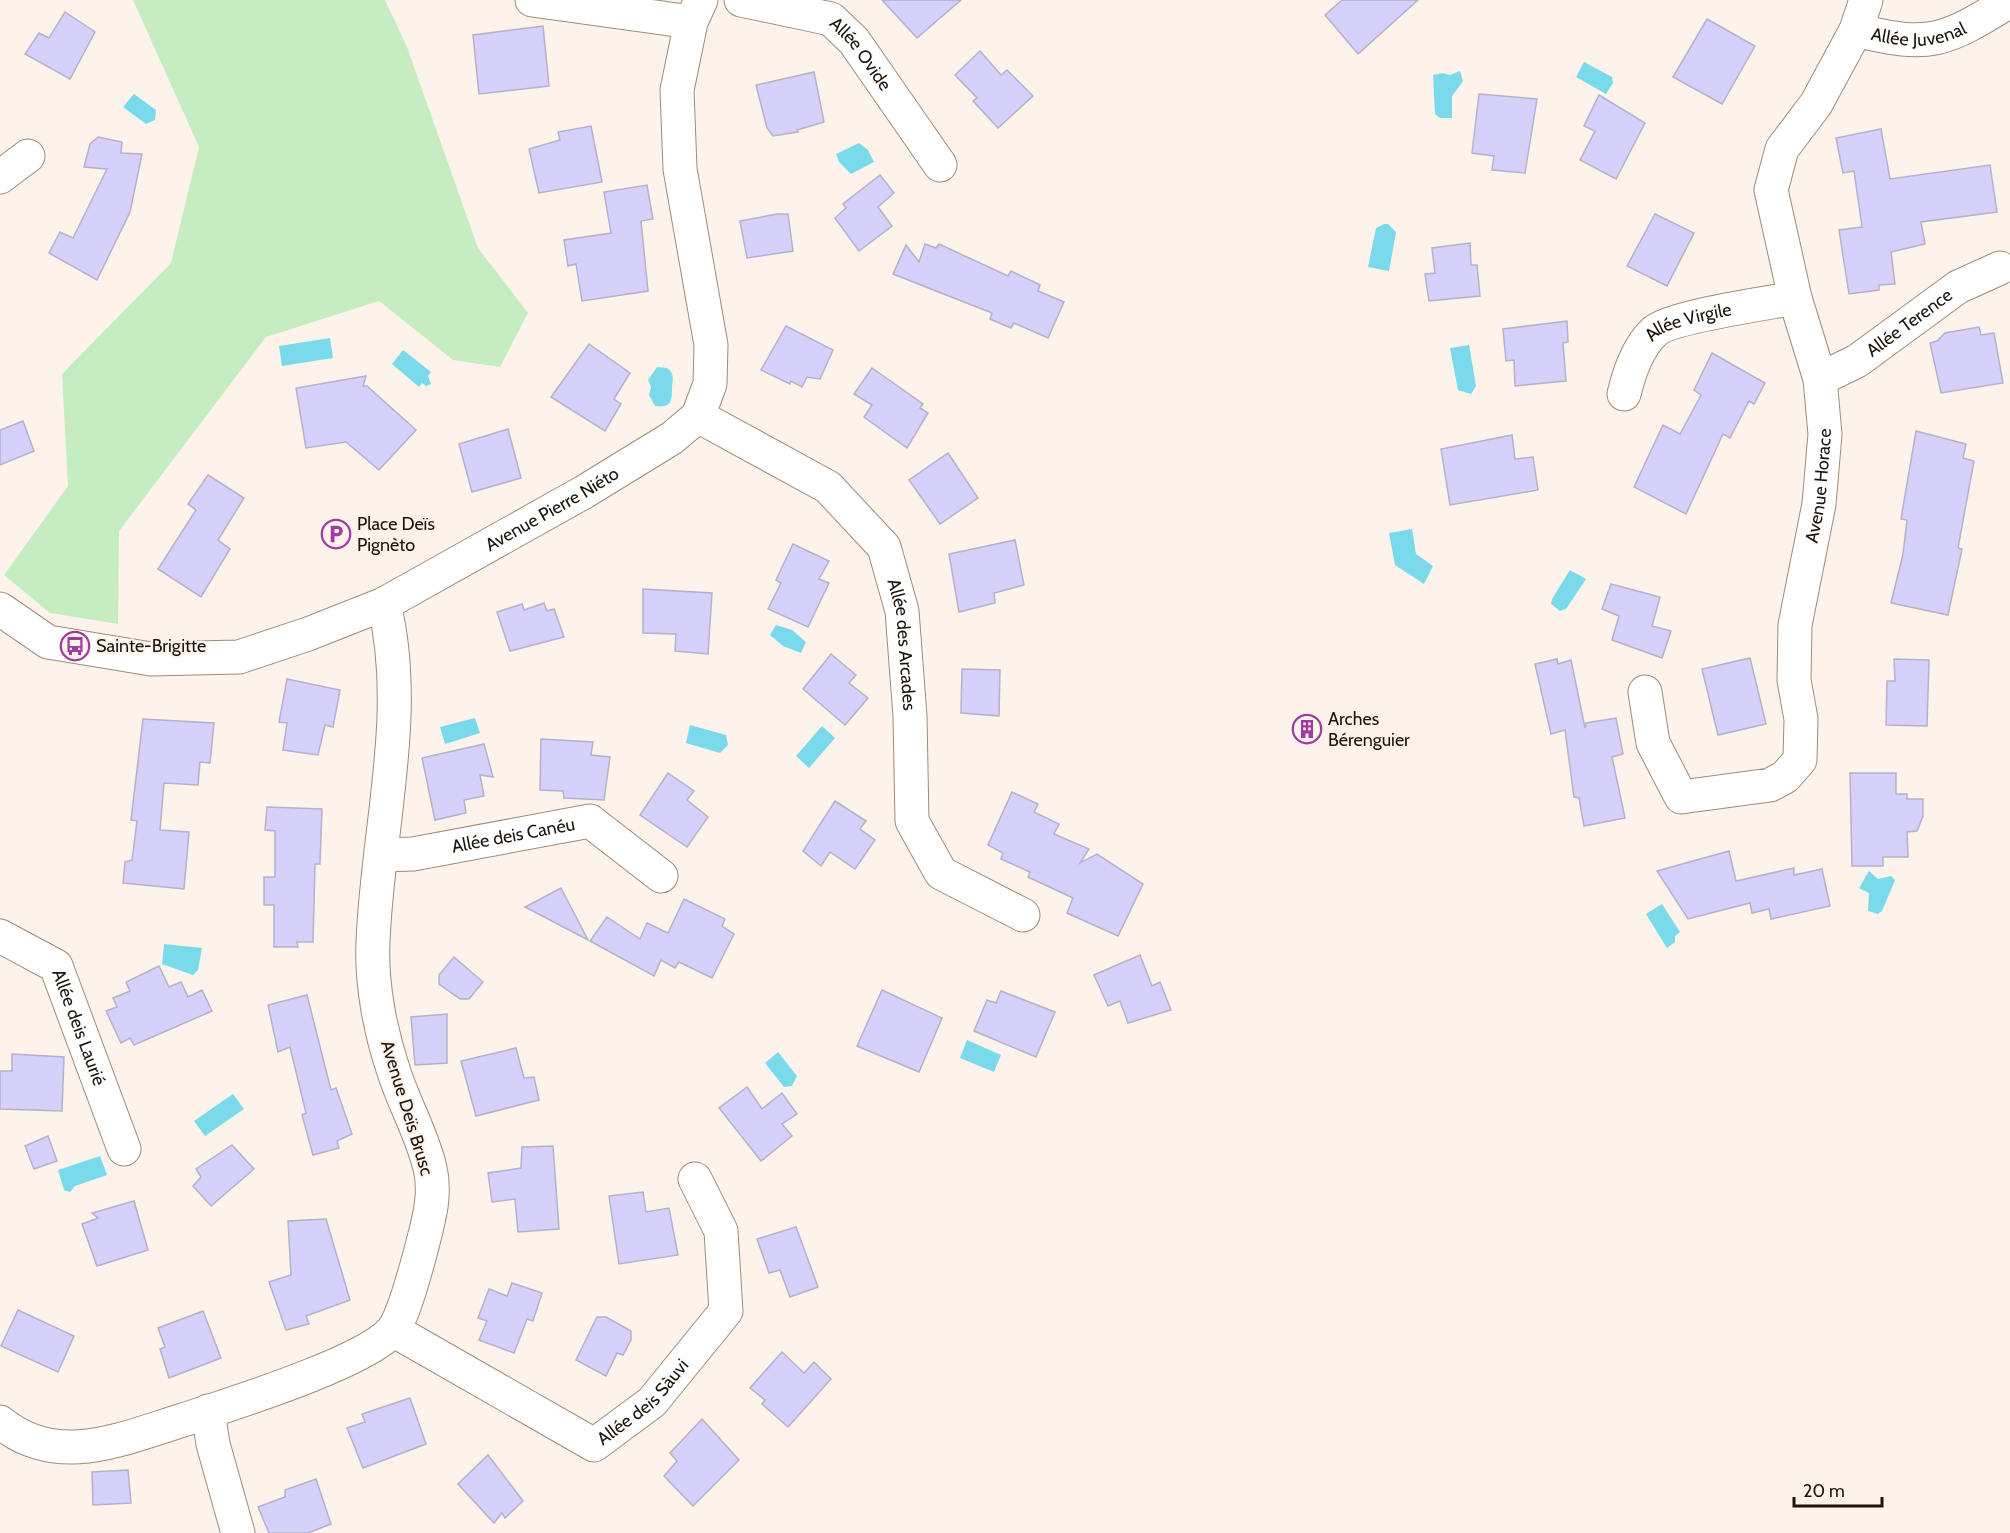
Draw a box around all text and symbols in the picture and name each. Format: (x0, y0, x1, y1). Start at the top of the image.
street label: Allée Ovide (825, 13, 896, 95)
street label: Allée Juvenal (1869, 17, 1970, 51)
street label: Allée Terence (1862, 284, 1957, 361)
street label: Allée Virgile (1640, 298, 1733, 346)
street label: Avenue Horace (1801, 428, 1836, 545)
street label: Avenue Pierre Niéto (481, 462, 623, 556)
place label: Place Deïs Pignèto (357, 513, 435, 556)
parking icon: Place Deïs Pignèto (320, 518, 352, 550)
street label: Allée des Arcades (882, 576, 921, 711)
bus stop icon: Sainte-Brigitte (59, 630, 91, 662)
place label: Sainte-Brigitte (96, 635, 206, 657)
place label: Arches Bérenguier (1328, 708, 1410, 751)
building icon: Arches Bérenguier (1291, 713, 1323, 745)
street label: Allée deis Canéu (450, 813, 577, 858)
street label: Allée deis Laurié (47, 966, 110, 1089)
street label: Avenue Deïs Brusc (376, 1038, 438, 1178)
street label: Allée deis Sàuvi (593, 1355, 693, 1450)
scale bar (1794, 1470, 1882, 1508)
text: 20 m (1803, 1480, 1845, 1502)

